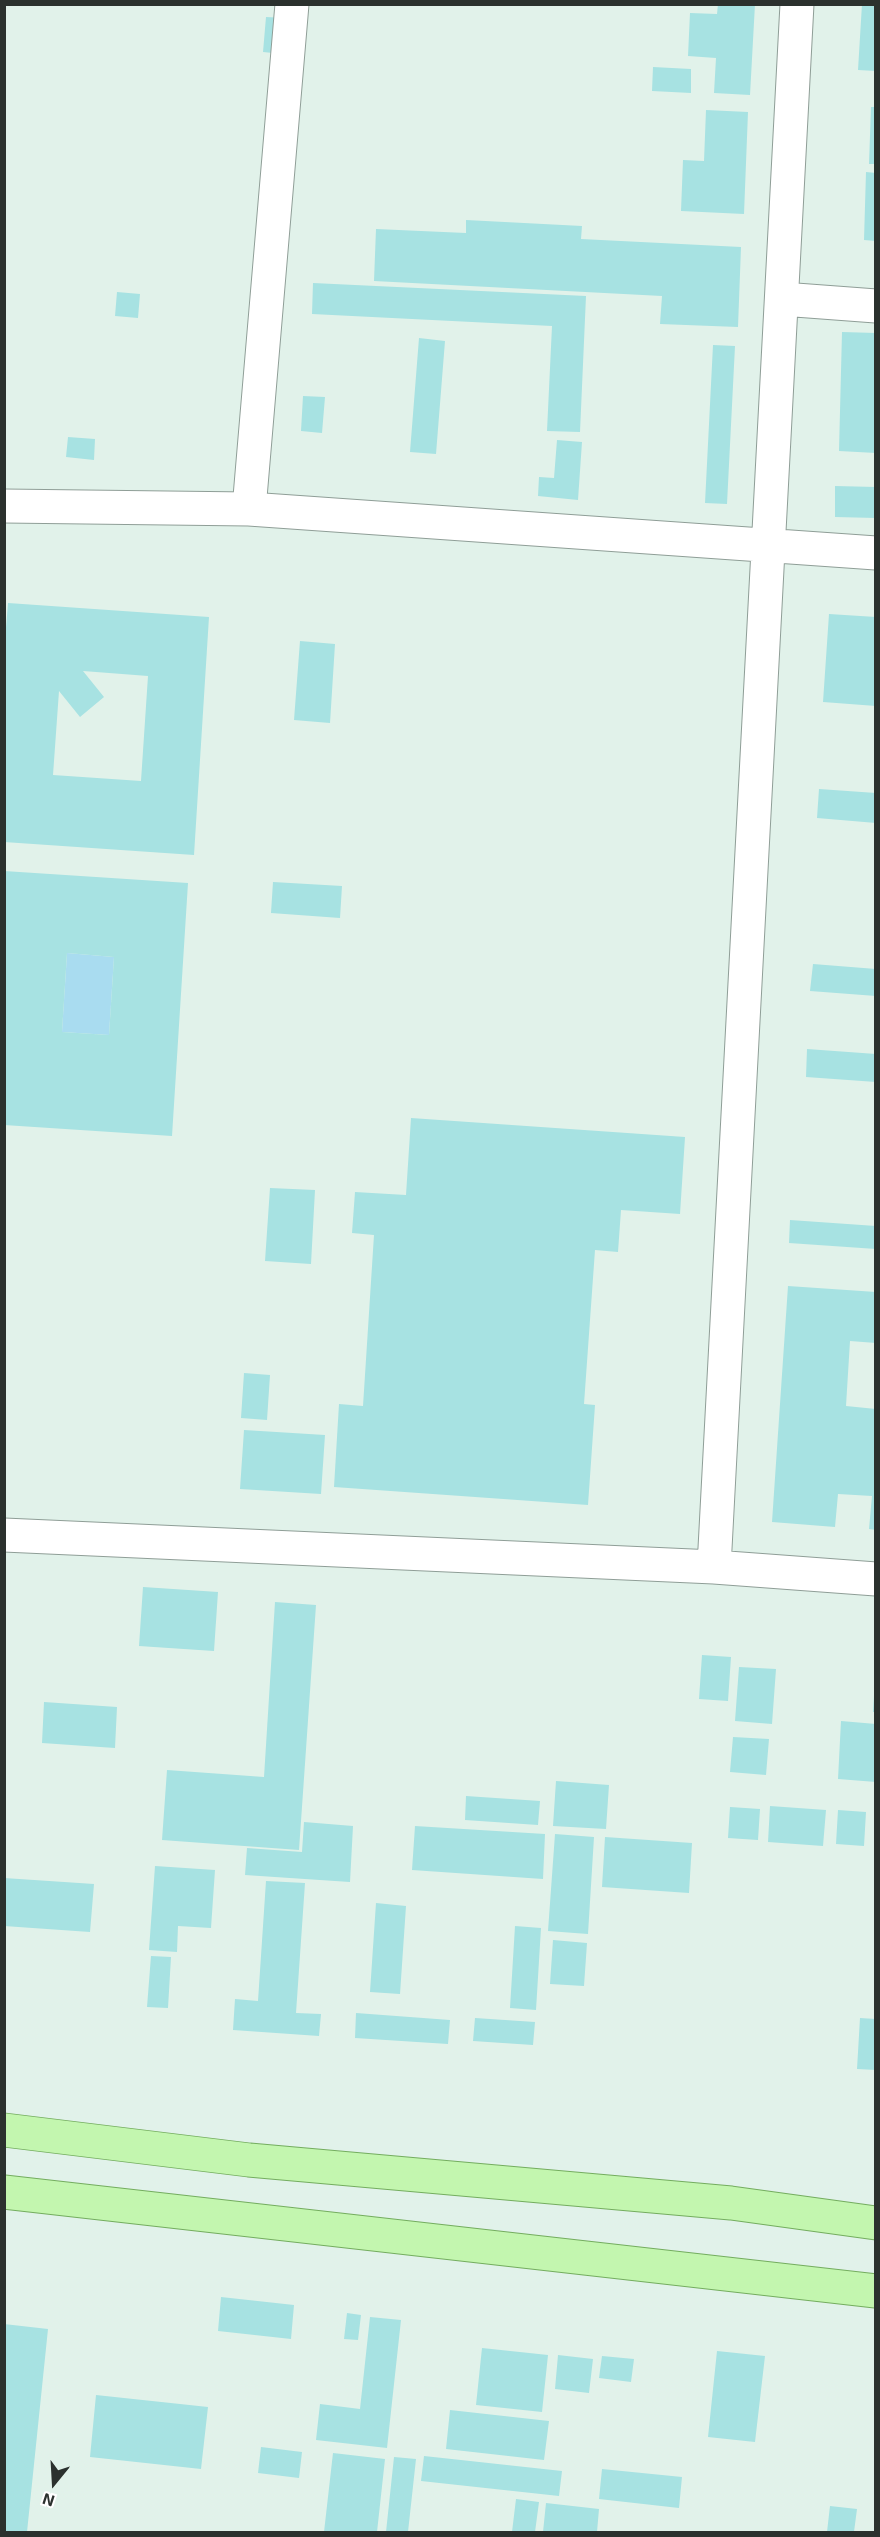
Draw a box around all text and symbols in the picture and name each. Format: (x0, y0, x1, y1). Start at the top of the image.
north arrow (24, 2453, 84, 2513)
text: N (40, 2490, 57, 2511)

